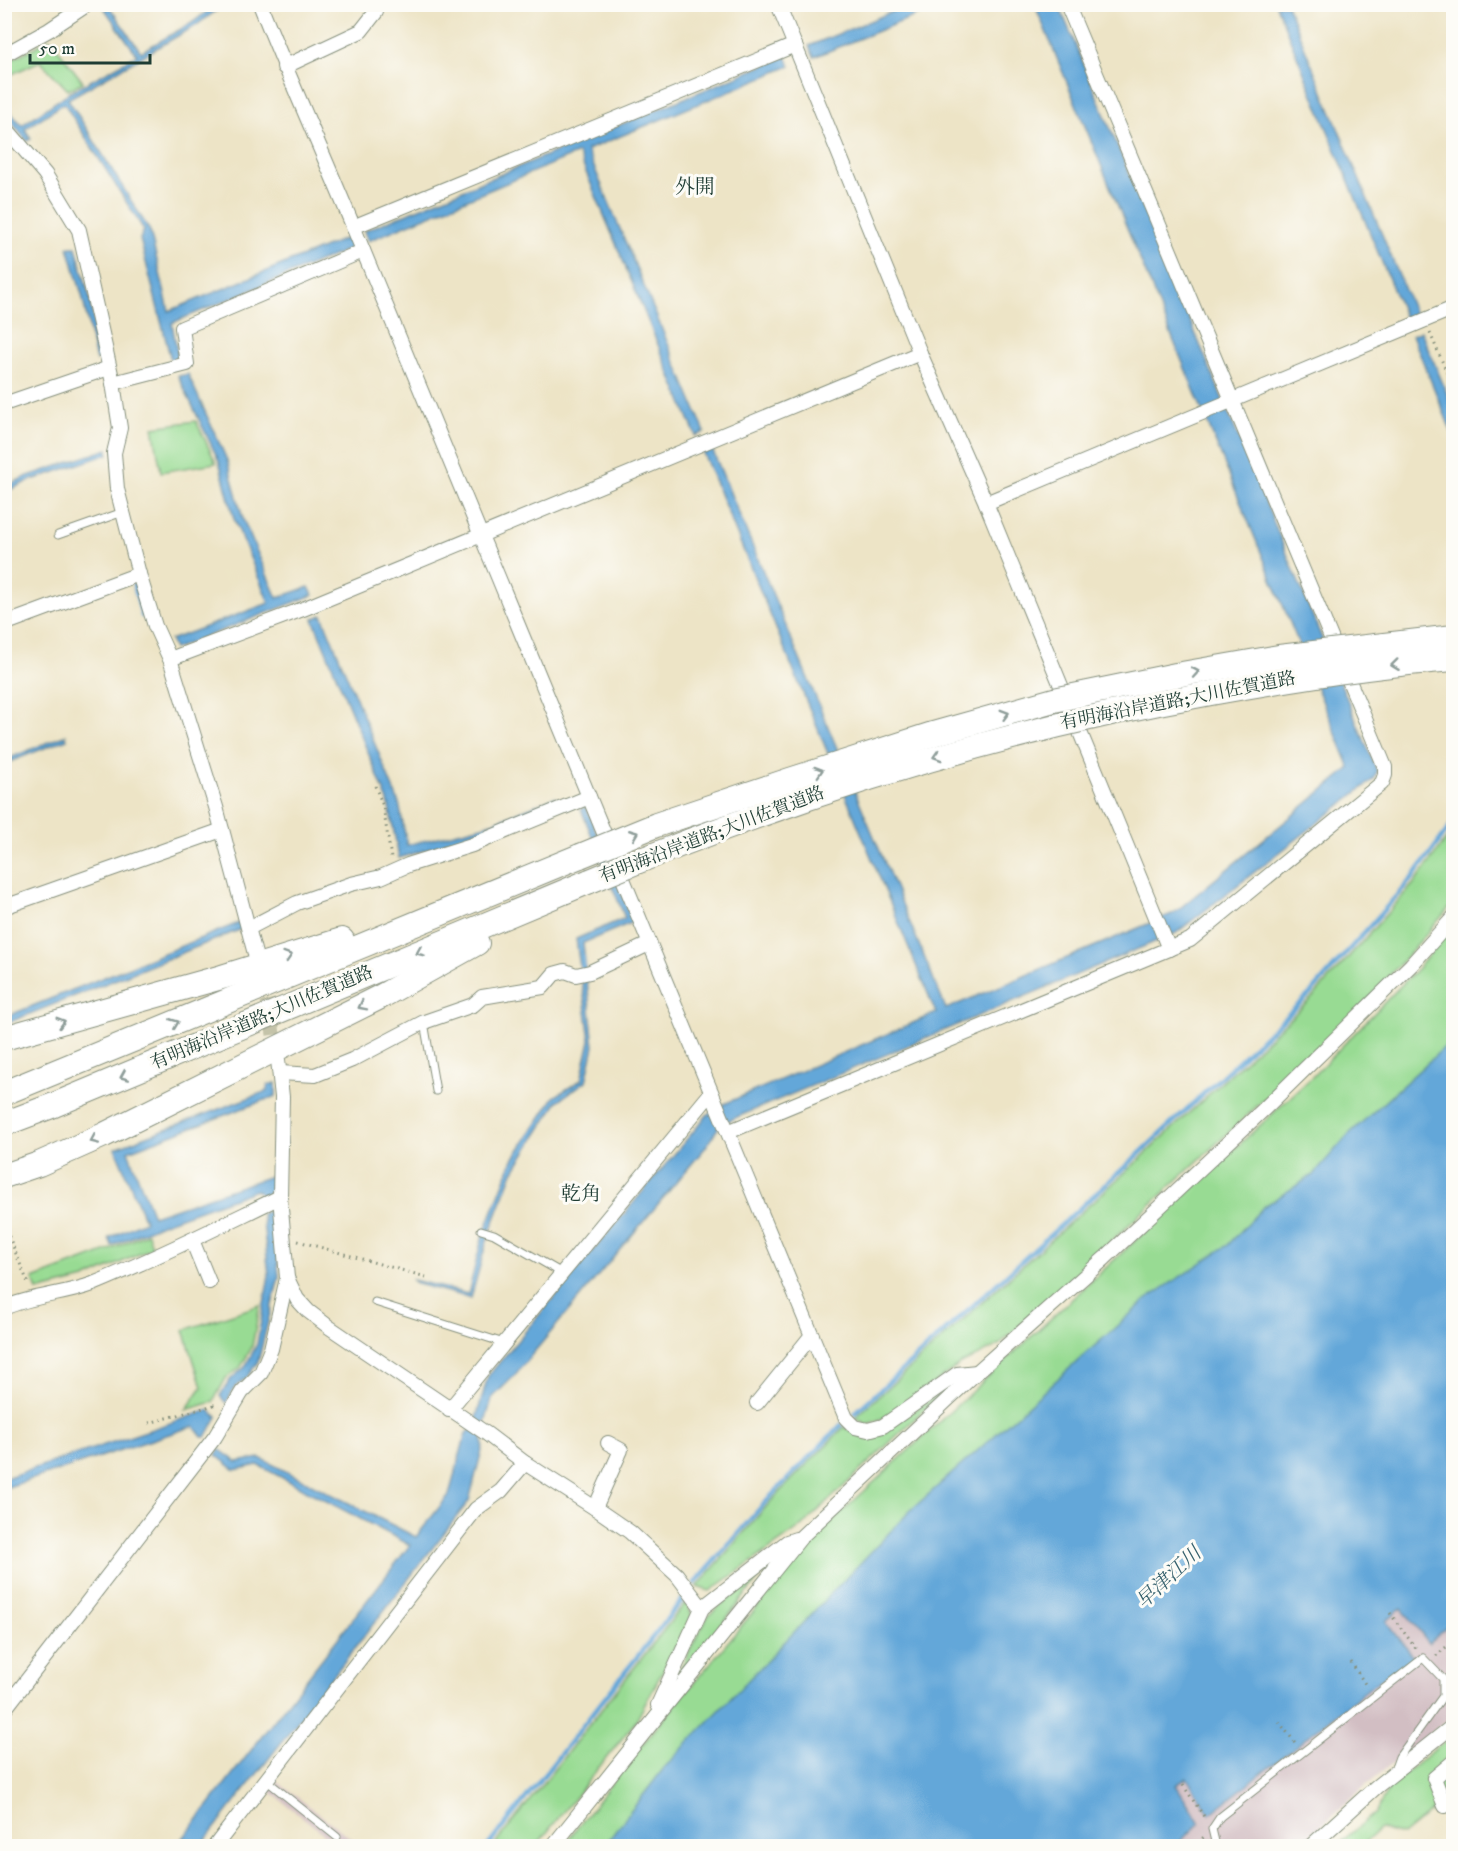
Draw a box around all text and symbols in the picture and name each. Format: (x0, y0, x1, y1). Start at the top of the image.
scale bar (30, 27, 150, 65)
text: 50 m (39, 38, 75, 60)
district label: 外開 (675, 175, 715, 200)
one-way arrow (1391, 658, 1400, 670)
one-way arrow (1190, 666, 1200, 679)
street label: 有明海沿岸道路;大川佐賀道路 (1058, 667, 1298, 735)
one-way arrow (999, 709, 1010, 721)
one-way arrow (932, 749, 943, 761)
one-way arrow (813, 766, 824, 778)
street label: 有明海沿岸道路;大川佐賀道路 (596, 782, 828, 888)
one-way arrow (628, 829, 639, 841)
one-way arrow (415, 945, 426, 957)
one-way arrow (282, 951, 293, 963)
street label: 有明海沿岸道路;大川佐賀道路 (148, 961, 376, 1075)
one-way arrow (357, 998, 368, 1010)
one-way arrow (55, 1017, 66, 1029)
one-way arrow (169, 1018, 180, 1030)
one-way arrow (119, 1069, 130, 1081)
one-way arrow (89, 1132, 100, 1144)
district label: 乾角 (561, 1182, 601, 1207)
water label: 早津江川 (1131, 1540, 1208, 1614)

